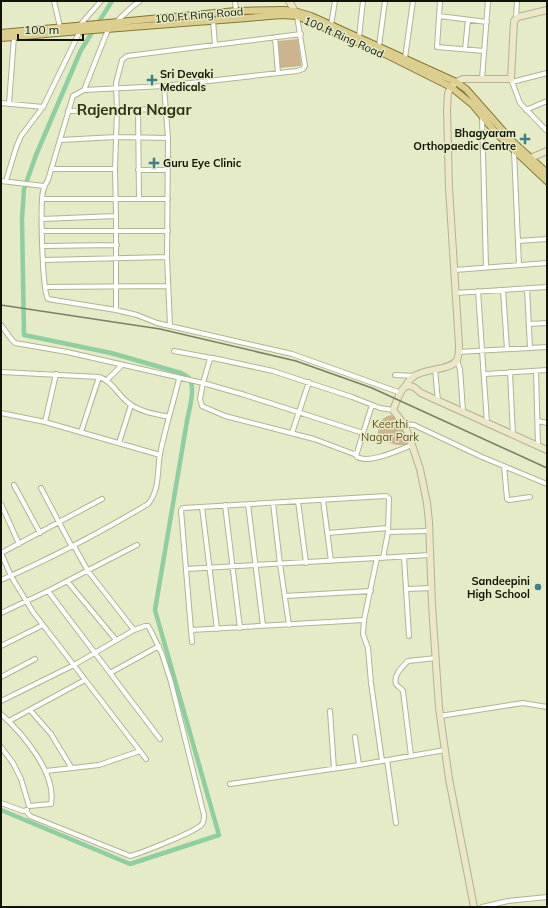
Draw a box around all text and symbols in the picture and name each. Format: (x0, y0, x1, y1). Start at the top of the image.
street label: 100 Ft Ring Road (154, 4, 244, 26)
street label: 100 ft Ring Road (302, 13, 386, 61)
scale bar (18, 16, 83, 42)
text: 100 m (24, 22, 59, 37)
place label: Sri Devaki Medicals (160, 67, 213, 94)
marker: Sri Devaki Medicals (147, 75, 157, 85)
district label: Rajendra Nagar (77, 100, 191, 119)
place label: Bhagyaram Orthopaedic Centre (413, 126, 516, 153)
marker: Bhagyaram Orthopaedic Centre (519, 133, 531, 145)
place label: Guru Eye Clinic (163, 156, 242, 170)
marker: Guru Eye Clinic (148, 157, 160, 169)
park label: Keerthi Nagar Park (361, 417, 419, 444)
place label: Sandeepini High School (467, 574, 530, 601)
marker: Sandeepini High School (533, 582, 543, 592)

